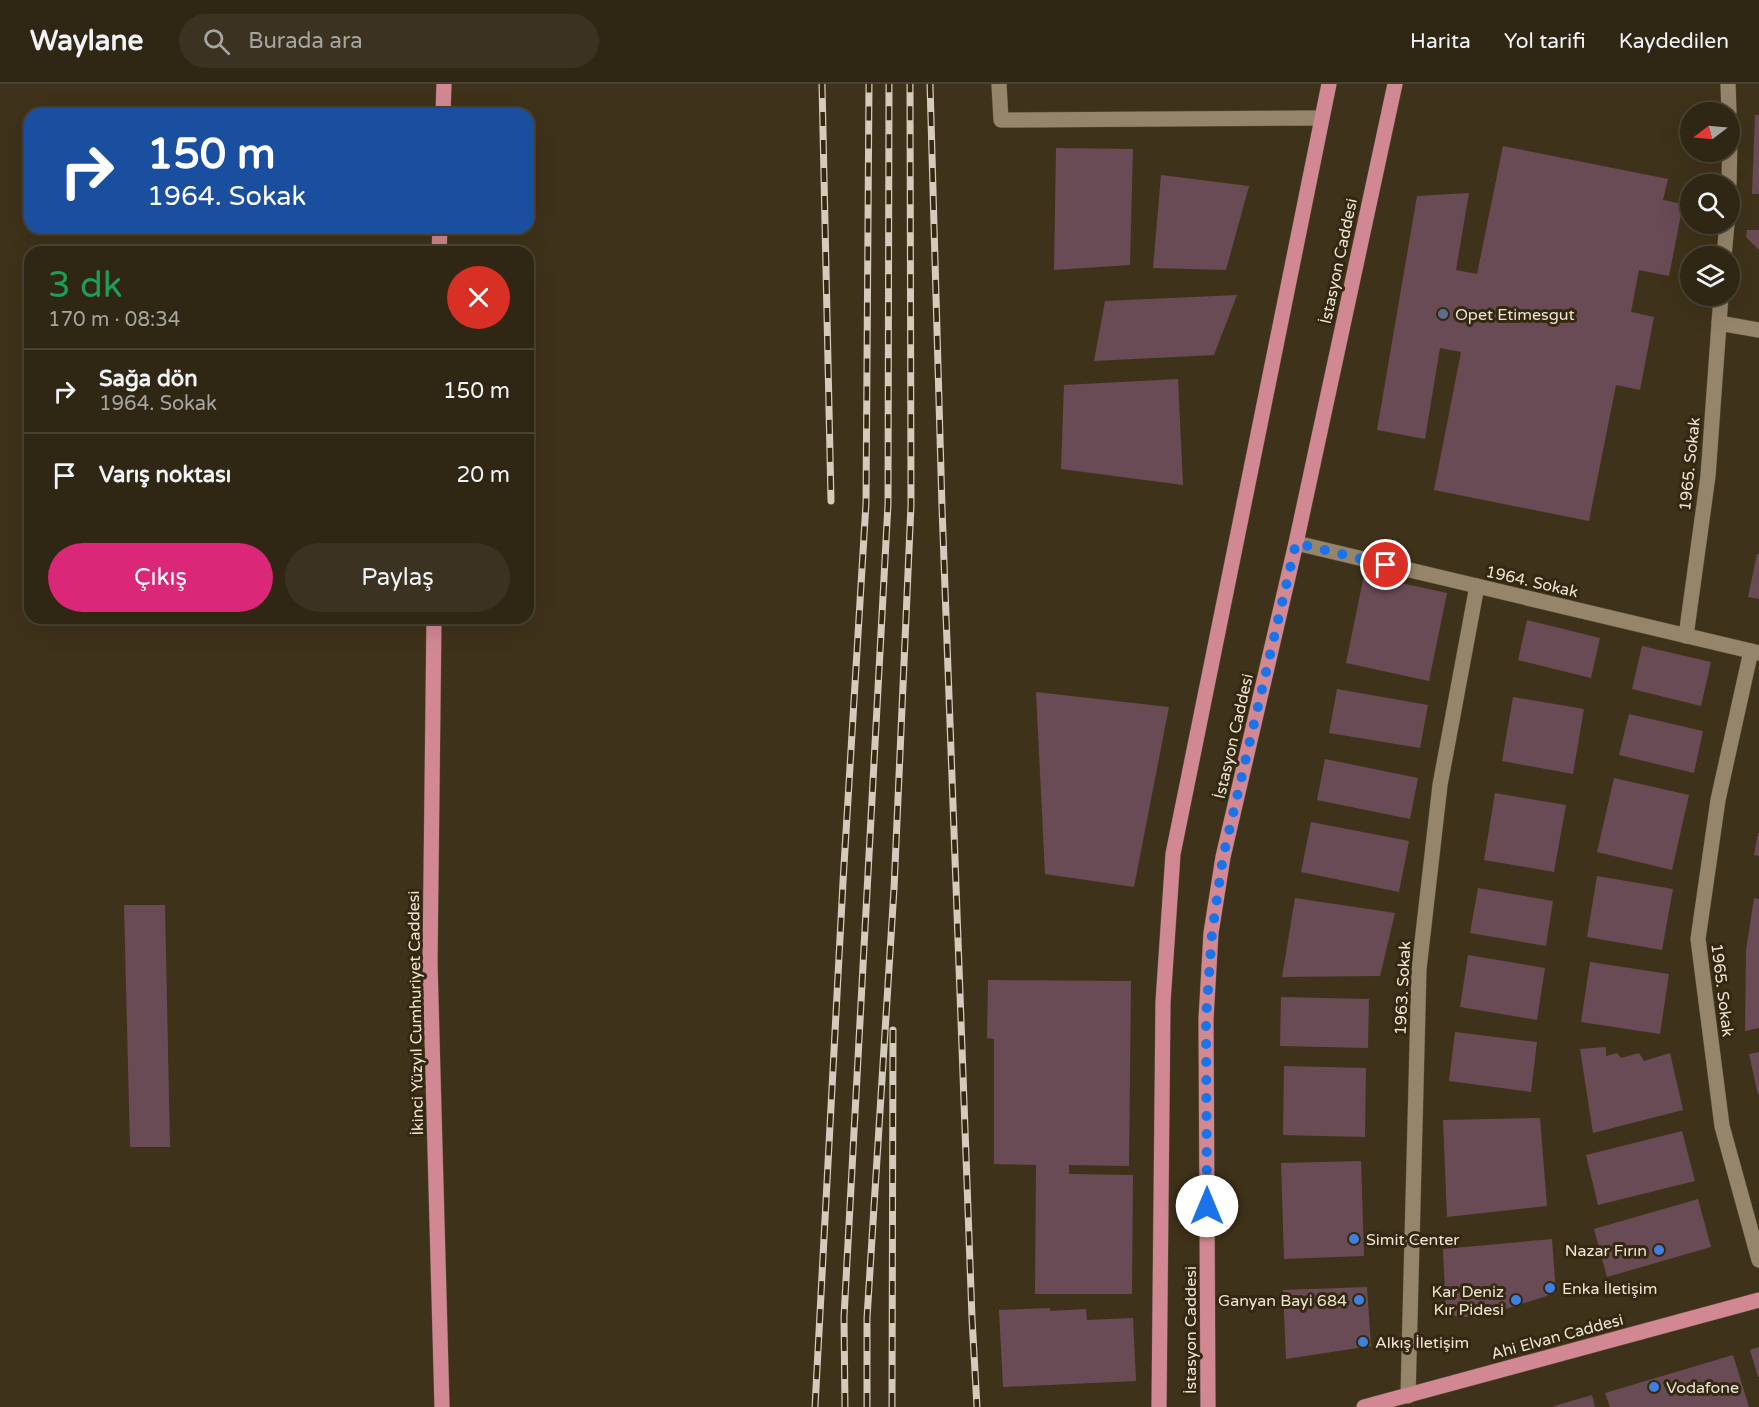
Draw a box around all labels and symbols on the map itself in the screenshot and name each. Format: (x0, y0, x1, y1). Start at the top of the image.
north arrow (1680, 102, 1740, 162)
street label: İstasyon Caddesi (1316, 197, 1362, 326)
place label: Opet Etimesgut (1455, 305, 1575, 325)
marker: Opet Etimesgut (1436, 307, 1450, 321)
street label: 1965. Sokak (1675, 416, 1705, 512)
pin (1360, 539, 1411, 590)
street label: 1964. Sokak (1484, 562, 1580, 602)
street label: İstasyon Caddesi (1210, 672, 1258, 801)
street label: İkinci Yüzyıl Cumhuriyet Caddesi (404, 890, 428, 1136)
street label: 1963. Sokak (1391, 940, 1415, 1036)
street label: 1965. Sokak (1706, 942, 1738, 1038)
position arrow (1175, 1174, 1239, 1238)
place label: Simit Center (1366, 1230, 1460, 1250)
marker: Simit Center (1347, 1232, 1361, 1246)
place label: Nazar Fırın (1565, 1241, 1647, 1261)
marker: Nazar Fırın (1652, 1243, 1666, 1257)
street label: İstasyon Caddesi (1181, 1266, 1201, 1394)
place label: Enka İletişim (1562, 1279, 1657, 1299)
marker: Enka İletişim (1543, 1281, 1557, 1295)
place label: Kar Deniz Kır Pidesi (1432, 1282, 1504, 1320)
place label: Ganyan Bayi 684 (1218, 1291, 1347, 1311)
marker: Ganyan Bayi 684 (1352, 1293, 1366, 1307)
marker: Kar Deniz Kır Pidesi (1509, 1293, 1523, 1307)
street label: Ahi Elvan Caddesi (1489, 1310, 1626, 1364)
place label: Alkış İletişim (1375, 1333, 1469, 1353)
marker: Alkış İletişim (1356, 1335, 1370, 1349)
place label: Vodafone (1666, 1378, 1739, 1398)
marker: Vodafone (1647, 1380, 1661, 1394)

